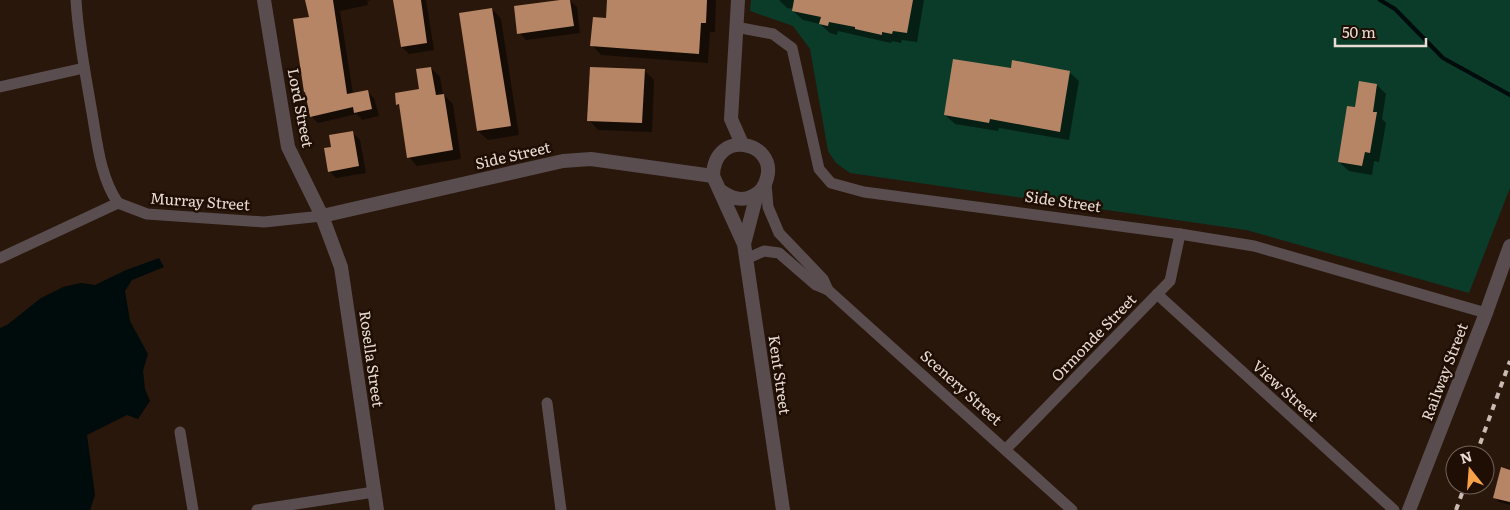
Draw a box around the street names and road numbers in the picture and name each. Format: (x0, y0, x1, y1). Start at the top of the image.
street label: Lord Street (283, 66, 320, 149)
street label: Side Street (473, 135, 553, 174)
street label: Side Street (1024, 184, 1103, 217)
street label: Murray Street (150, 186, 251, 215)
street label: Ormonde Street (1045, 288, 1141, 386)
street label: Rosella Street (354, 309, 391, 409)
street label: Railway Street (1414, 319, 1473, 424)
street label: Kent Street (764, 334, 797, 416)
street label: Scenery Street (916, 344, 1008, 430)
street label: View Street (1248, 354, 1324, 426)

